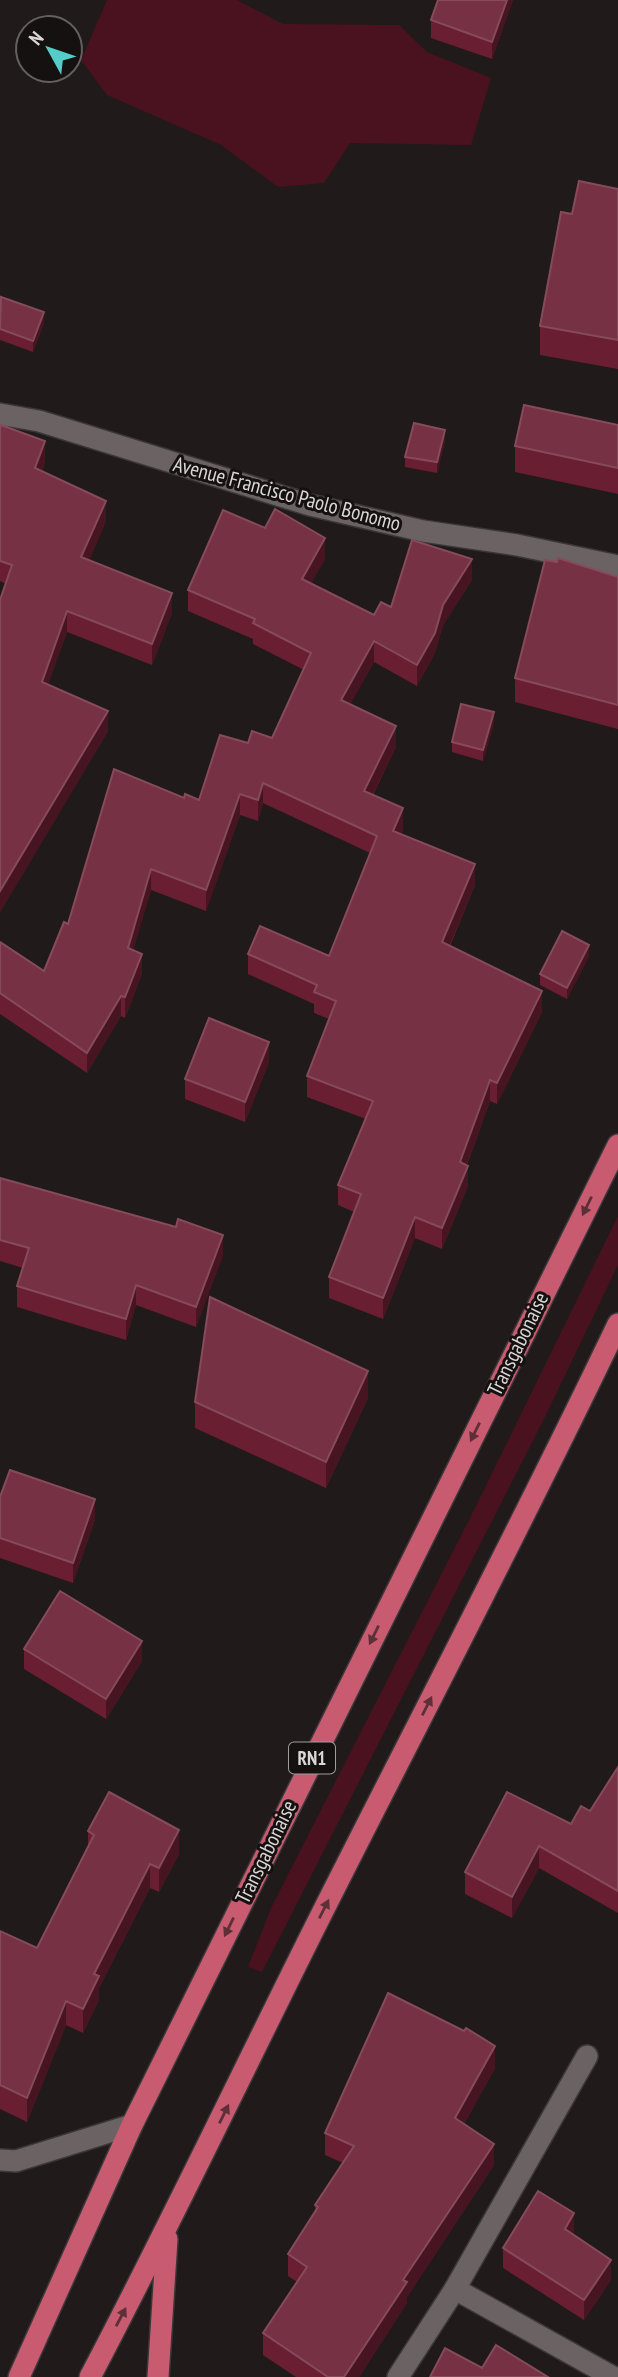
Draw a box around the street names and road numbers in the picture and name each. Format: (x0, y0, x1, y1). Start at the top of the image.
street label: Avenue Francisco Paolo Bonomo (171, 450, 404, 537)
street label: Transgabonaise (481, 1288, 554, 1400)
road number: RN1 (289, 1742, 335, 1774)
street label: Transgabonaise (229, 1796, 302, 1908)

